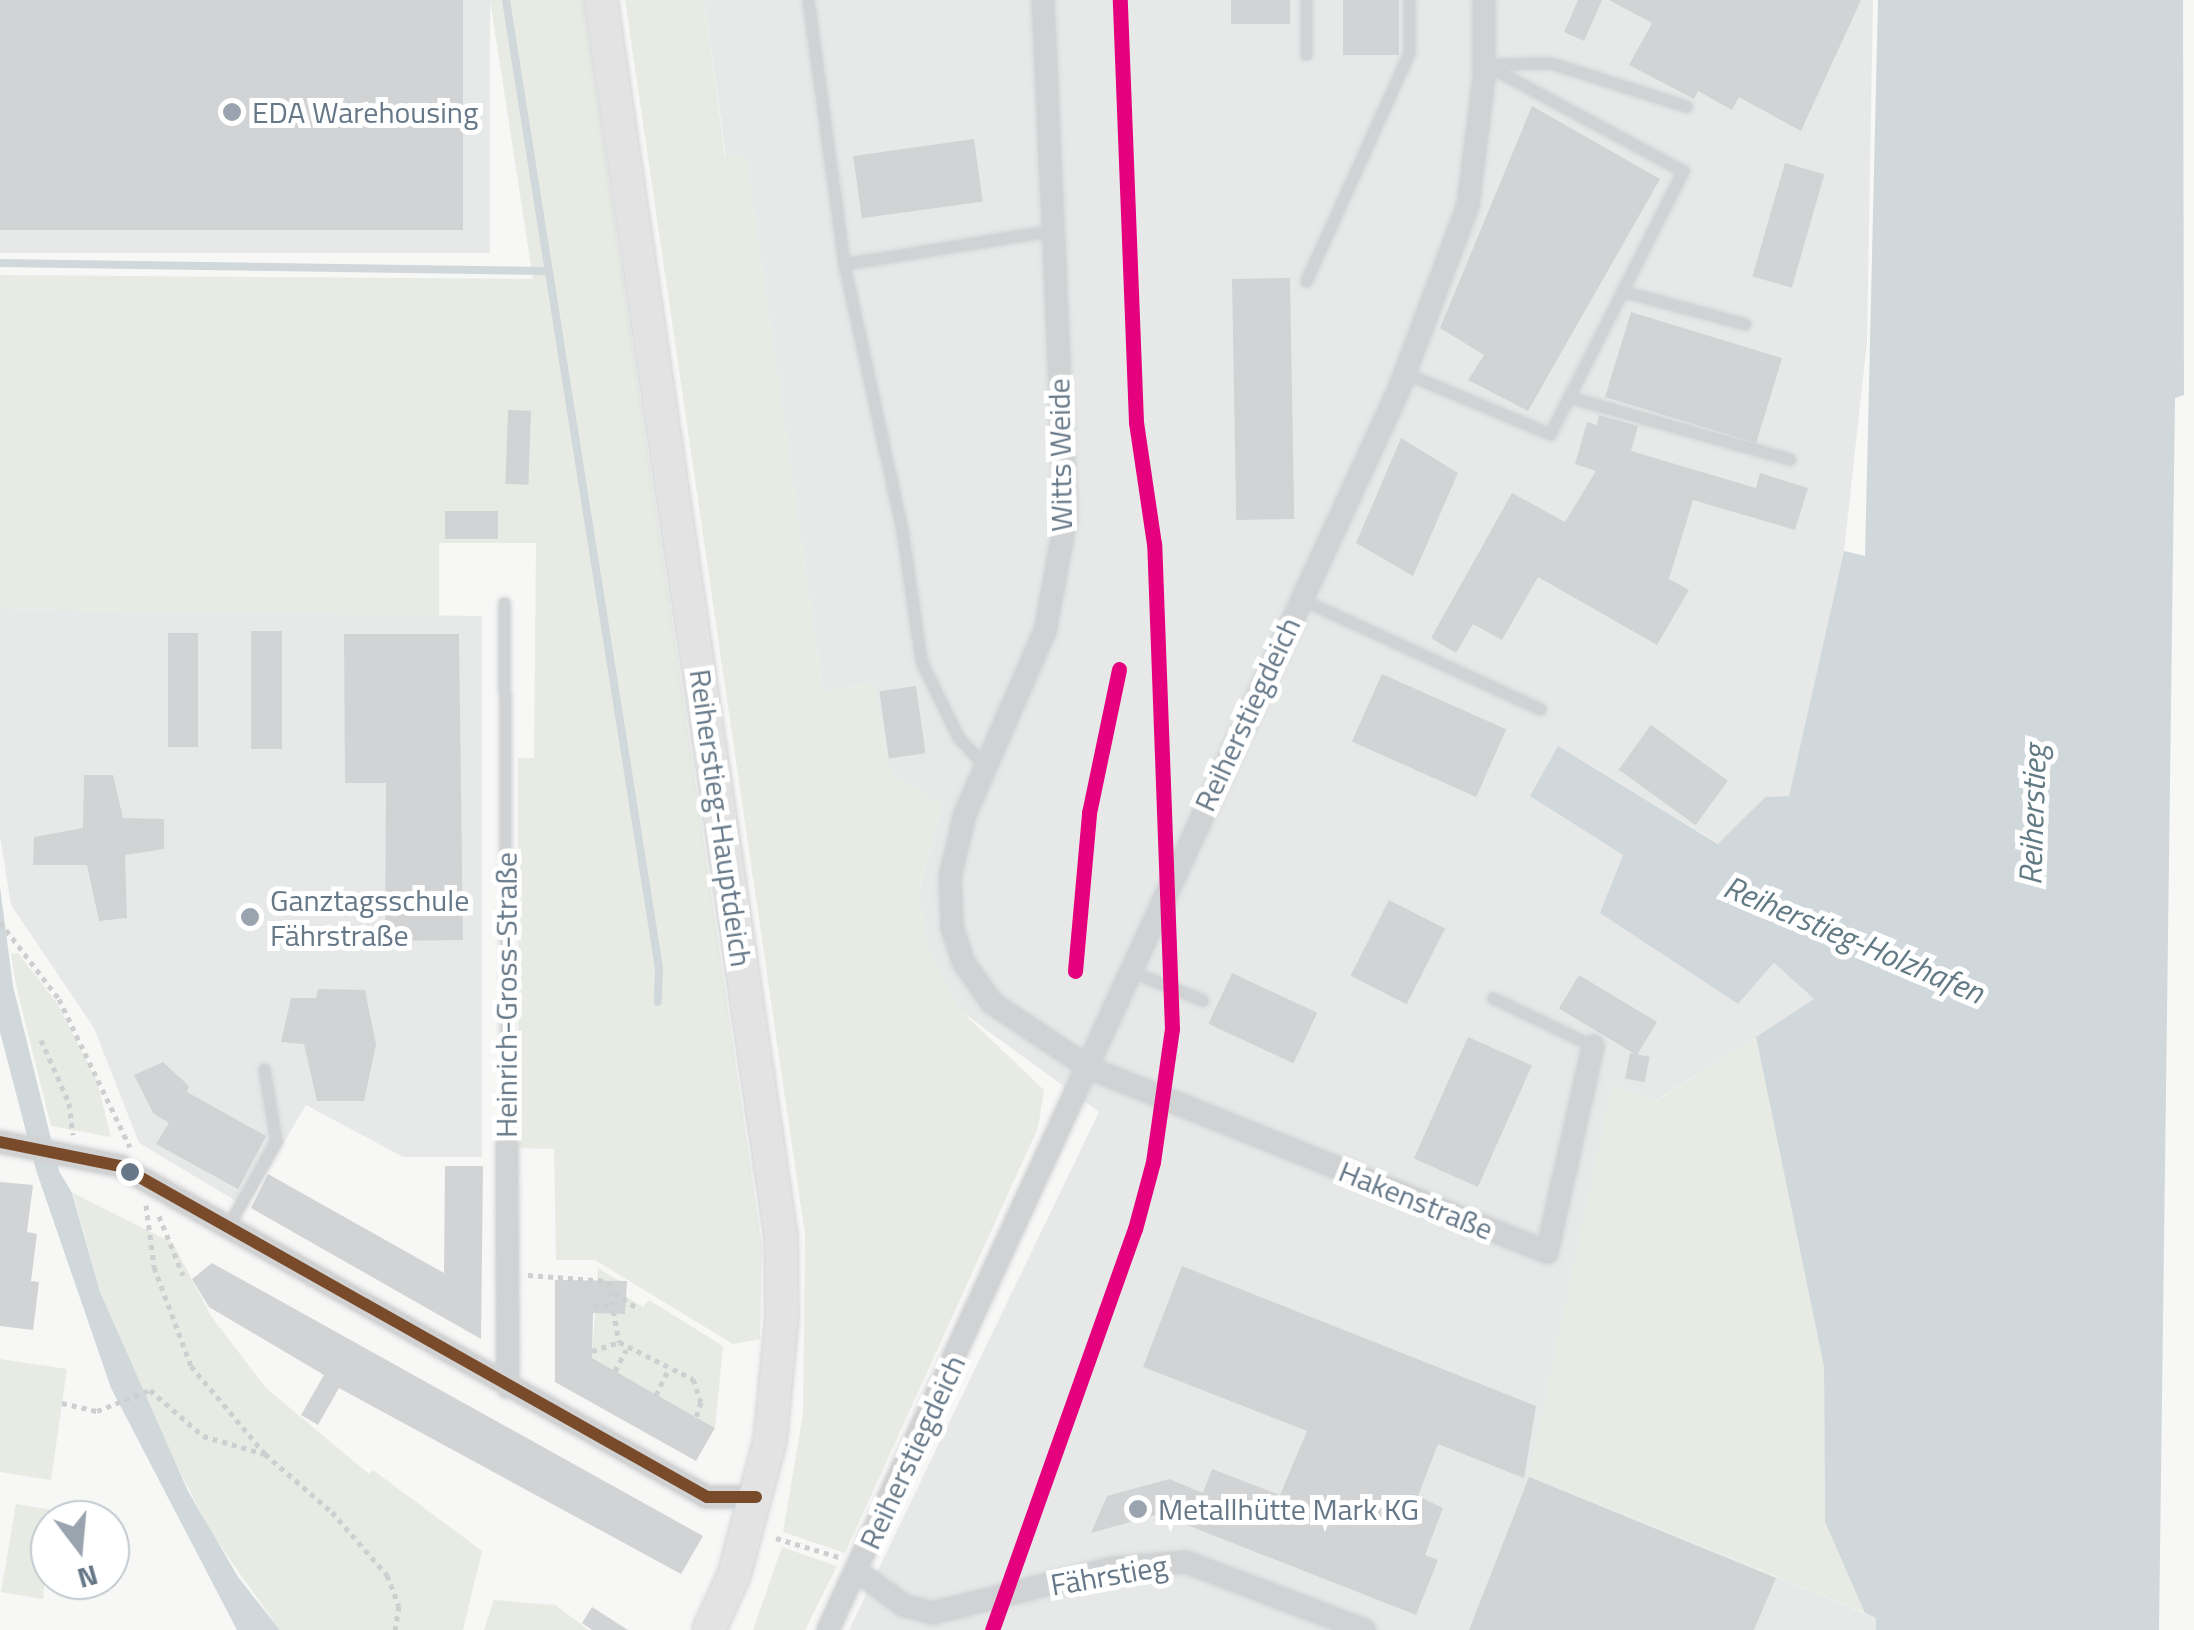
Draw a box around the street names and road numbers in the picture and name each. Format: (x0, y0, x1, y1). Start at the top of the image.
street label: Witts Weide (1041, 378, 1079, 532)
street label: Reiherstiegdeich (1186, 611, 1308, 817)
street label: Reiherstieg-Hauptdeich (682, 667, 760, 969)
street label: Heinrich-Gross-Straße (488, 852, 524, 1138)
street label: Hakenstraße (1334, 1153, 1498, 1247)
street label: Reiherstiegdeich (851, 1349, 973, 1555)
street label: Fährstieg (1048, 1547, 1170, 1603)

